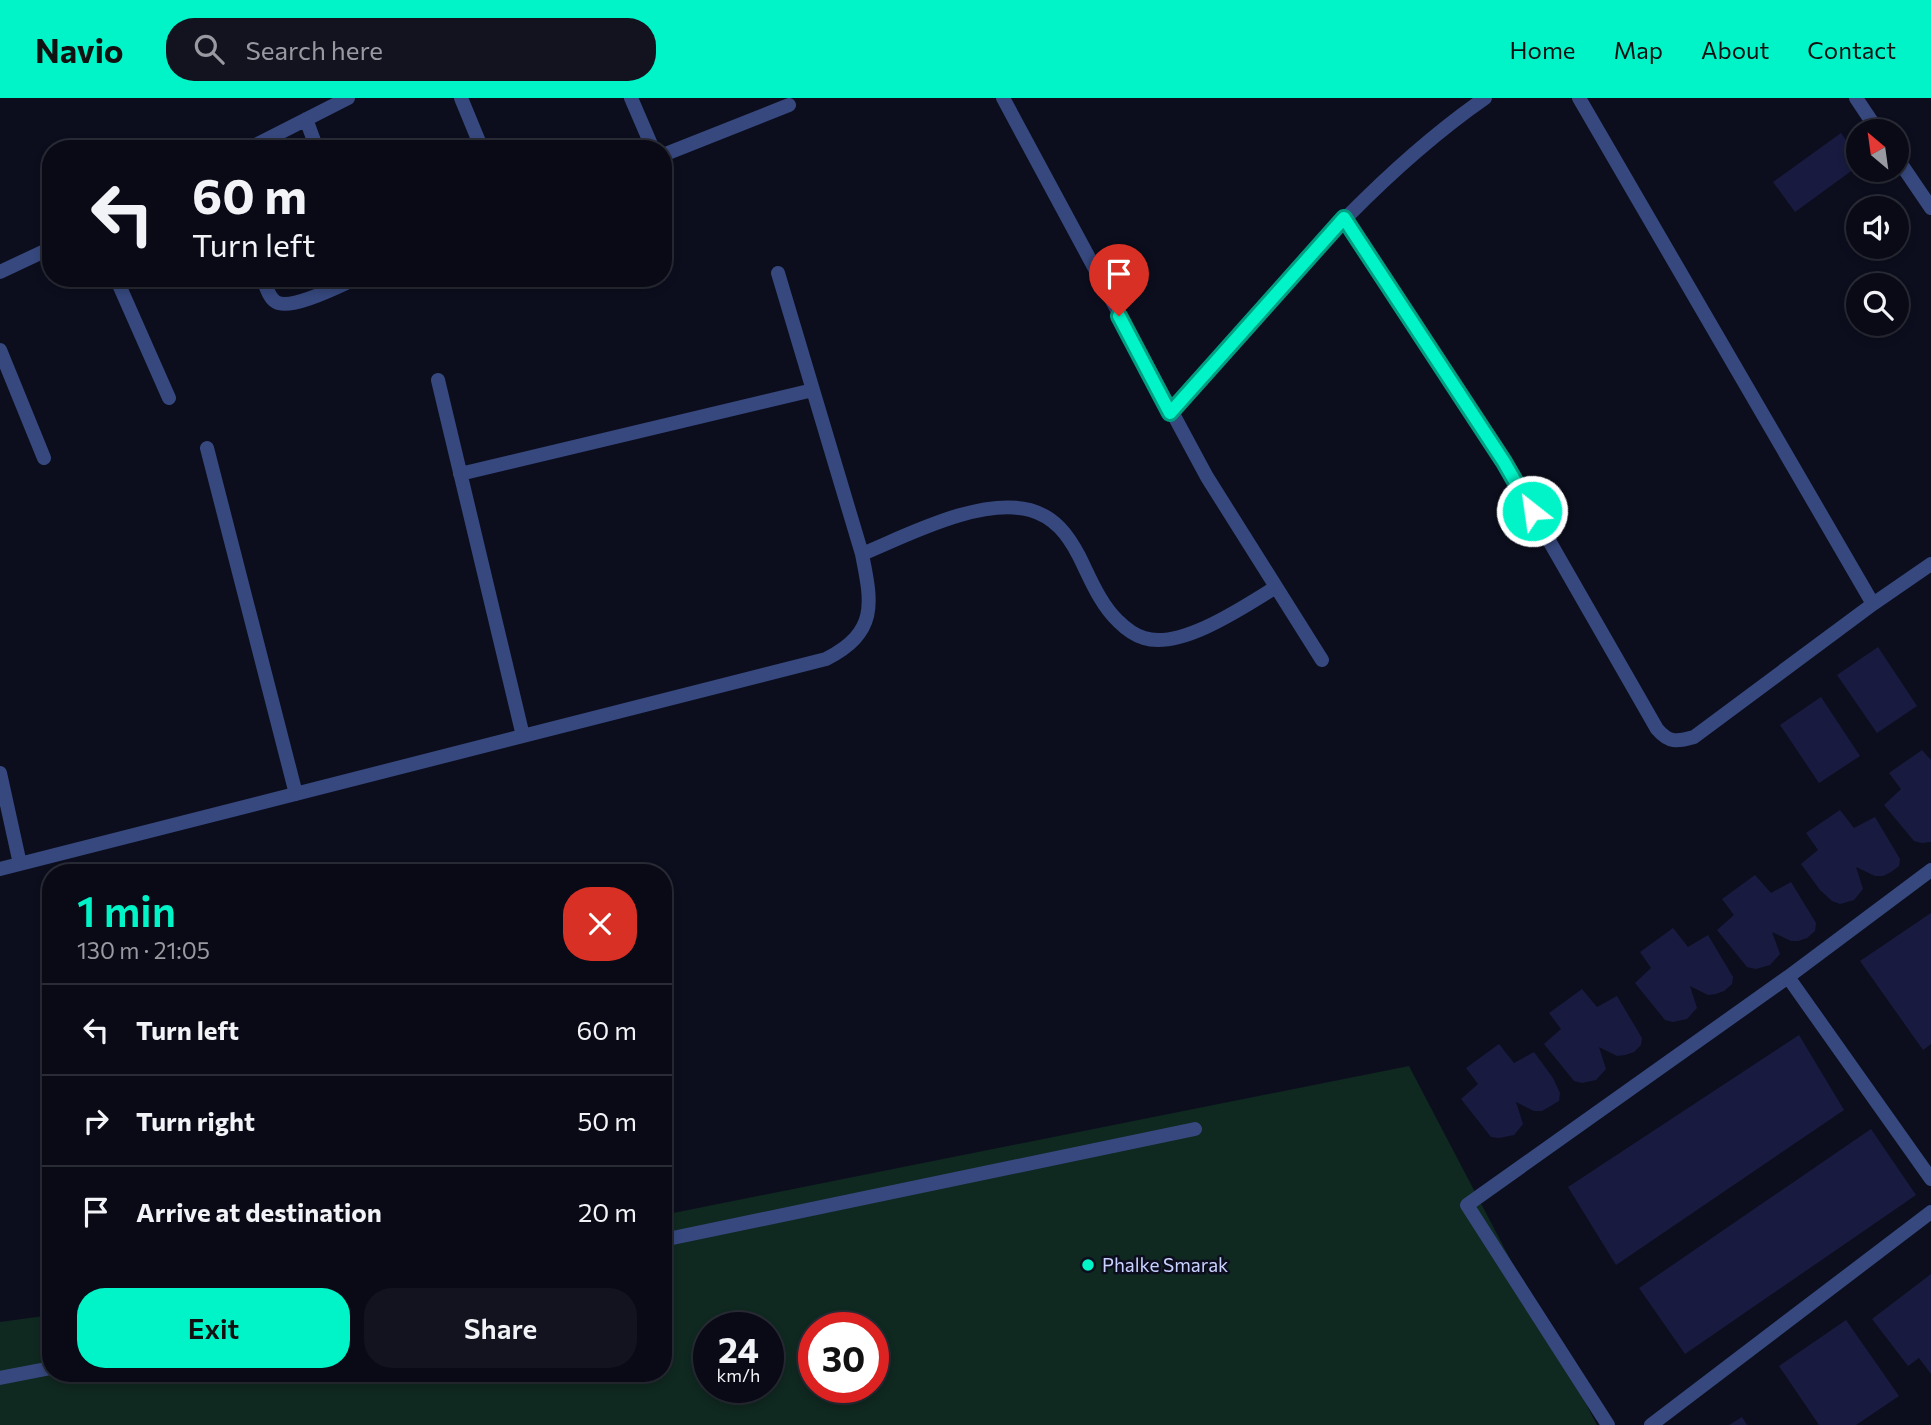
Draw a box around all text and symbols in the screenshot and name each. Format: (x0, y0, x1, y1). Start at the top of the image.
search box (166, 18, 656, 81)
text: Navio (35, 29, 124, 70)
icon: search (190, 30, 228, 68)
text: Search here (246, 34, 383, 65)
text: Home (1510, 35, 1576, 64)
text: Map (1614, 35, 1663, 64)
text: About (1701, 35, 1769, 64)
text: Contact (1807, 35, 1896, 64)
north arrow (1846, 119, 1909, 182)
map controls (1846, 119, 1909, 336)
text: 60 m (192, 164, 307, 224)
icon: left (77, 168, 168, 259)
button: sound (1846, 196, 1909, 259)
text: Turn left (192, 224, 316, 264)
pin (1089, 244, 1149, 316)
icon: arrive (1100, 255, 1138, 293)
button: search (1846, 273, 1909, 336)
position arrow (1495, 474, 1569, 548)
text: 1 min (77, 884, 176, 936)
button: close (563, 887, 637, 961)
text: 130 m · 21:05 (77, 936, 210, 964)
icon: left (77, 1011, 115, 1049)
text: Turn left (136, 1014, 239, 1045)
text: 60 m (577, 1014, 637, 1045)
icon: right (77, 1102, 115, 1140)
text: Turn right (136, 1105, 255, 1136)
text: 50 m (577, 1105, 637, 1136)
icon: arrive (77, 1193, 115, 1231)
text: Arrive at destination (136, 1196, 382, 1227)
text: 20 m (578, 1196, 637, 1227)
place label: Phalke Smarak (1102, 1253, 1228, 1276)
marker: Phalke Smarak (1080, 1257, 1096, 1273)
button: Exit (77, 1288, 350, 1368)
button: Share (364, 1288, 637, 1368)
speed limit sign: 30 (798, 1312, 889, 1403)
text: 24 (718, 1327, 759, 1370)
text: km/h (717, 1364, 760, 1386)

